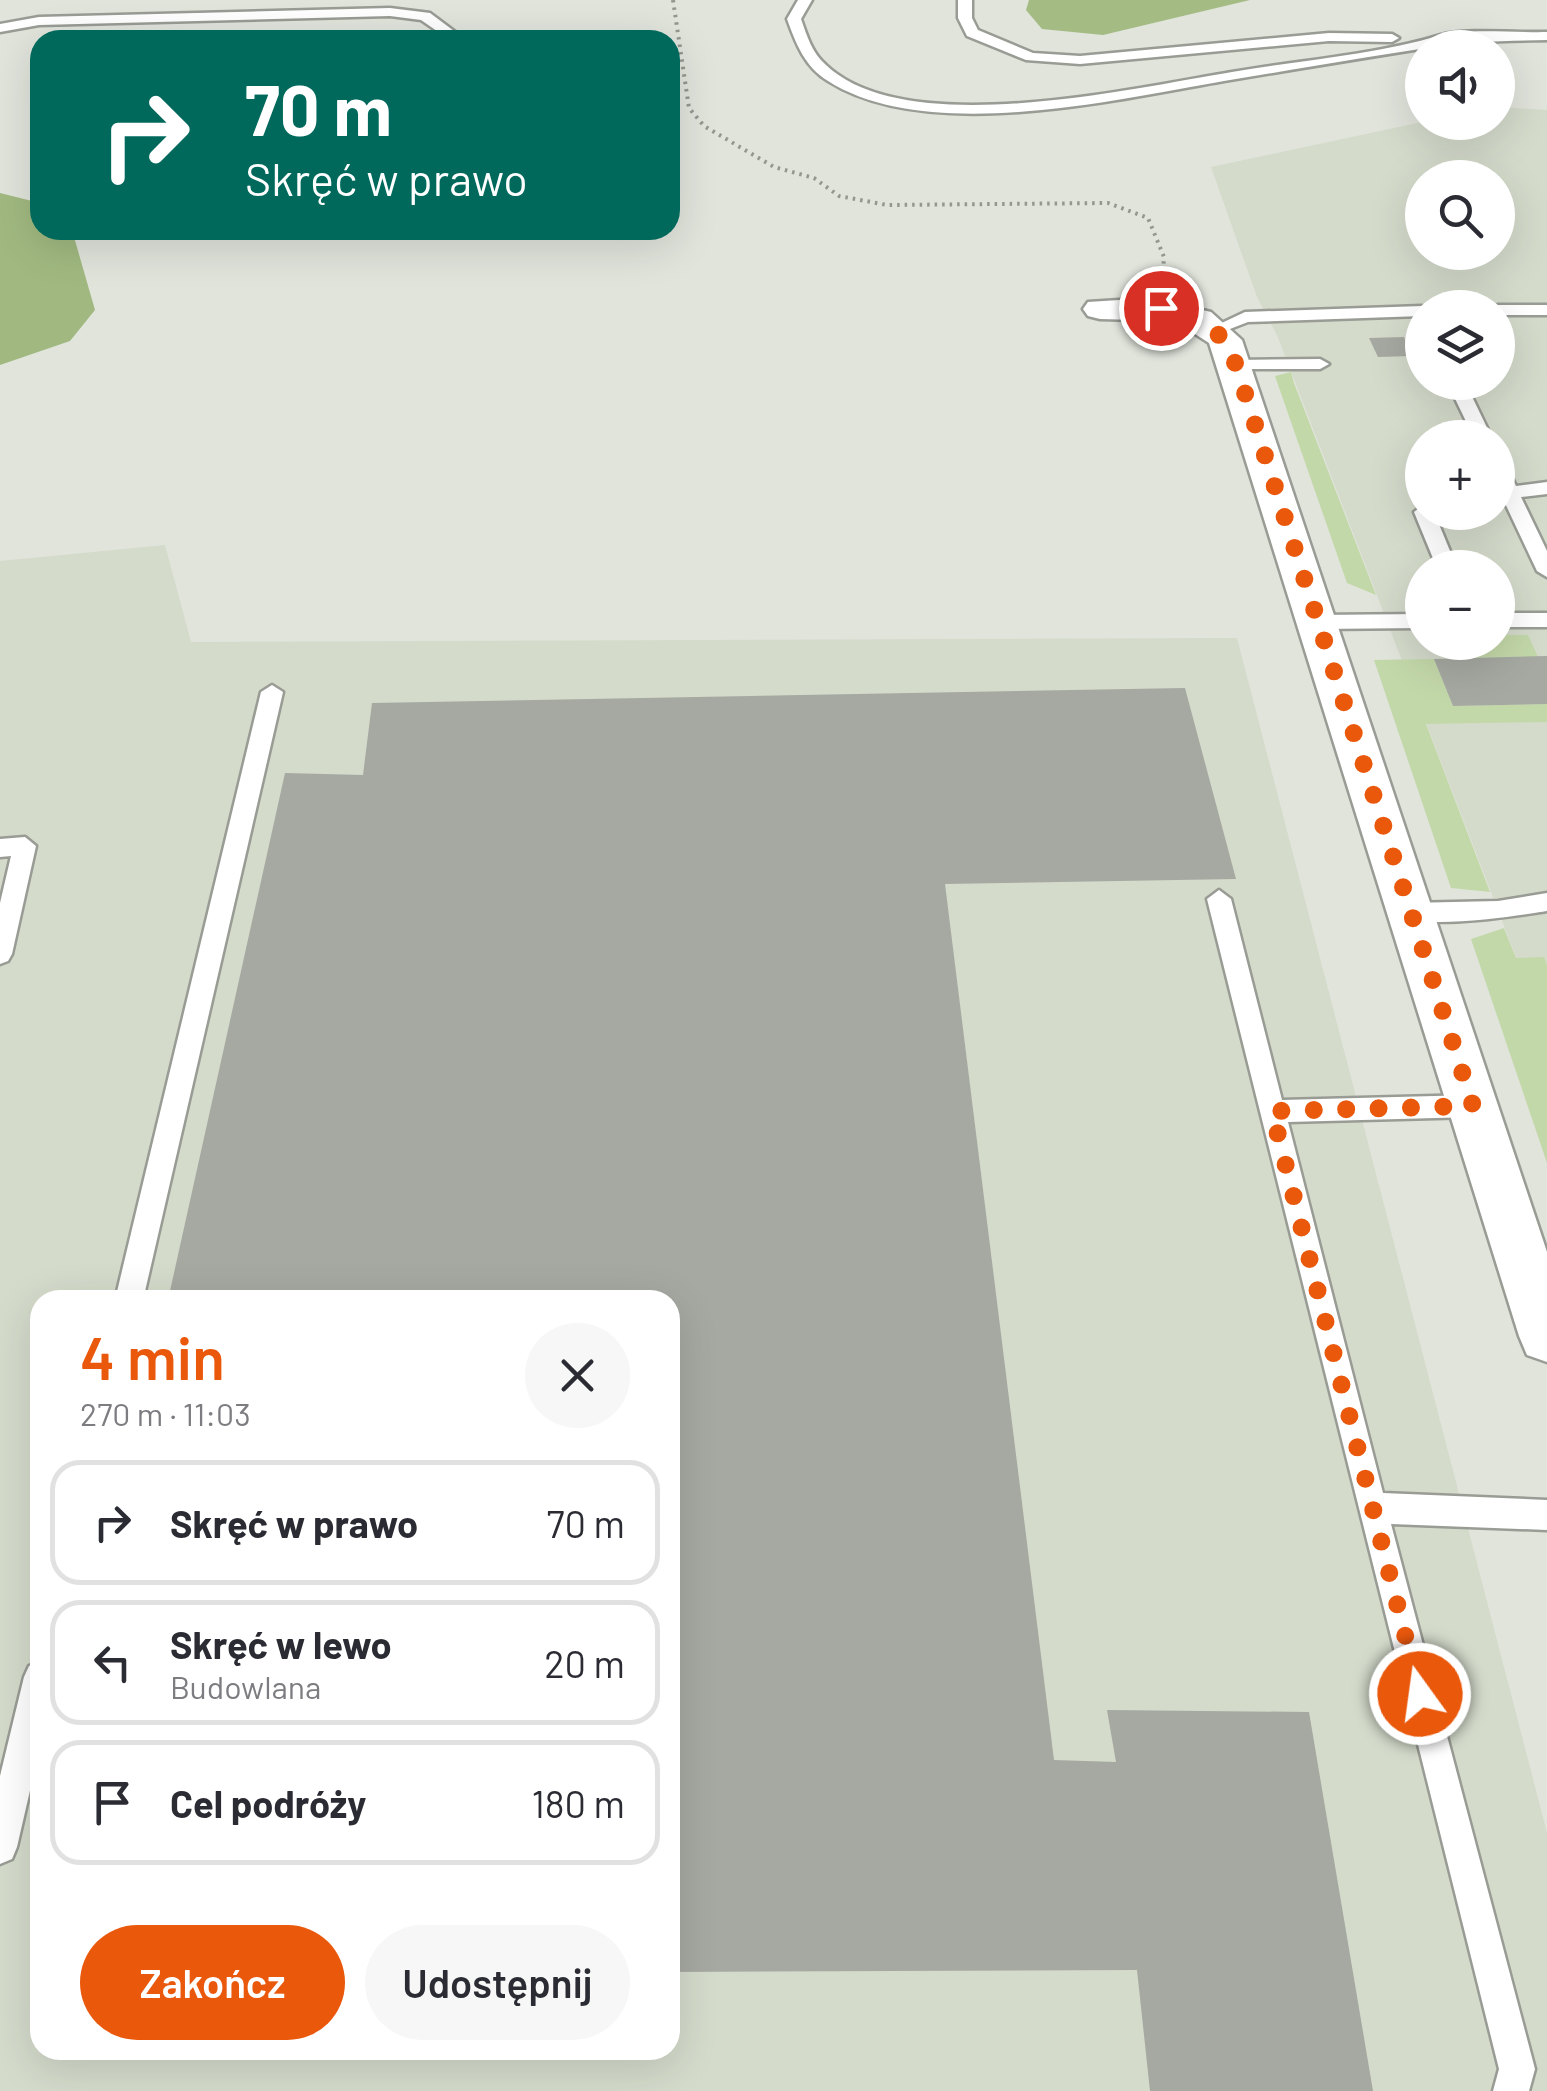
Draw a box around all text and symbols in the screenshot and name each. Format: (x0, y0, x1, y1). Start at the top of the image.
map controls (1405, 30, 1515, 660)
button: sound (1405, 30, 1515, 140)
text: 70 m (245, 66, 392, 150)
icon: right (80, 70, 210, 200)
text: Skręć w prawo (245, 151, 528, 205)
button: search (1405, 160, 1515, 270)
pin (1119, 266, 1204, 351)
icon: arrive (1134, 281, 1189, 336)
button: layers (1405, 290, 1515, 400)
button: + (1405, 420, 1515, 530)
button: − (1405, 550, 1515, 660)
text: 4 min (80, 1320, 225, 1392)
button: close (525, 1323, 630, 1428)
text: 270 m · 11:03 (80, 1394, 251, 1432)
icon: right (85, 1495, 140, 1550)
text: Skręć w prawo (170, 1500, 418, 1546)
text: 70 m (547, 1500, 625, 1546)
text: Skręć w lewo (170, 1621, 392, 1667)
icon: left (85, 1635, 140, 1690)
text: 20 m (544, 1640, 625, 1686)
position arrow (1368, 1642, 1472, 1746)
text: Budowlana (170, 1667, 321, 1705)
icon: arrive (85, 1775, 140, 1830)
text: Cel podróży (170, 1780, 366, 1826)
text: 180 m (531, 1780, 625, 1826)
button: Zakończ (80, 1925, 345, 2040)
button: Udostępnij (365, 1925, 630, 2040)

